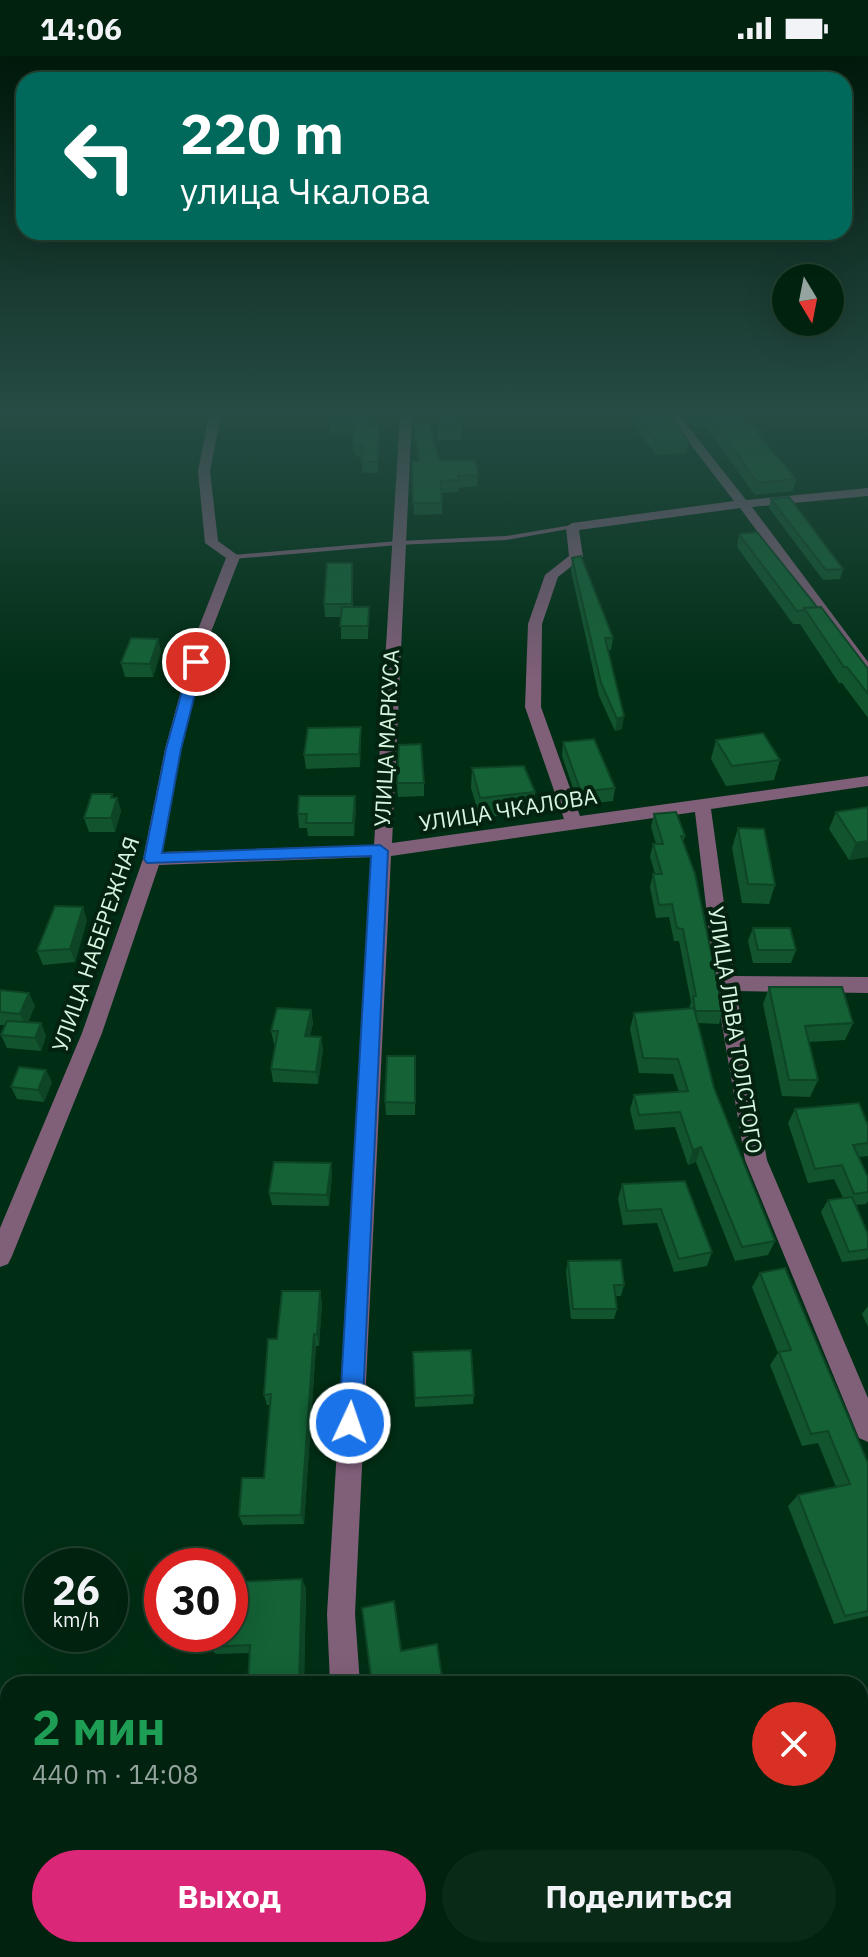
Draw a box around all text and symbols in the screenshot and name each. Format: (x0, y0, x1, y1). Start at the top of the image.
text: 14:06 (40, 9, 122, 48)
text: 220 m (180, 97, 344, 169)
icon: left (48, 104, 152, 208)
text: улица Чкалова (180, 167, 430, 214)
north arrow (772, 264, 844, 336)
map controls (772, 264, 844, 336)
pin (162, 628, 230, 696)
icon: arrive (174, 640, 218, 684)
street label: УЛИЦА МАРКУСА (367, 648, 405, 828)
street label: УЛИЦА ЧКАЛОВА (417, 781, 599, 837)
street label: УЛИЦА НАБЕРЕЖНАЯ (45, 833, 145, 1055)
street label: УЛИЦА ЛЬВА ТОЛСТОГО (702, 904, 770, 1156)
position arrow (308, 1381, 392, 1465)
speed limit sign: 30 (144, 1548, 248, 1652)
text: 26 (52, 1564, 100, 1616)
text: km/h (52, 1606, 100, 1633)
text: 2 мин (32, 1696, 166, 1758)
button: close (752, 1702, 836, 1786)
text: 440 m · 14:08 (32, 1757, 198, 1791)
button: Выход (32, 1850, 426, 1942)
button: Поделиться (442, 1850, 836, 1942)

